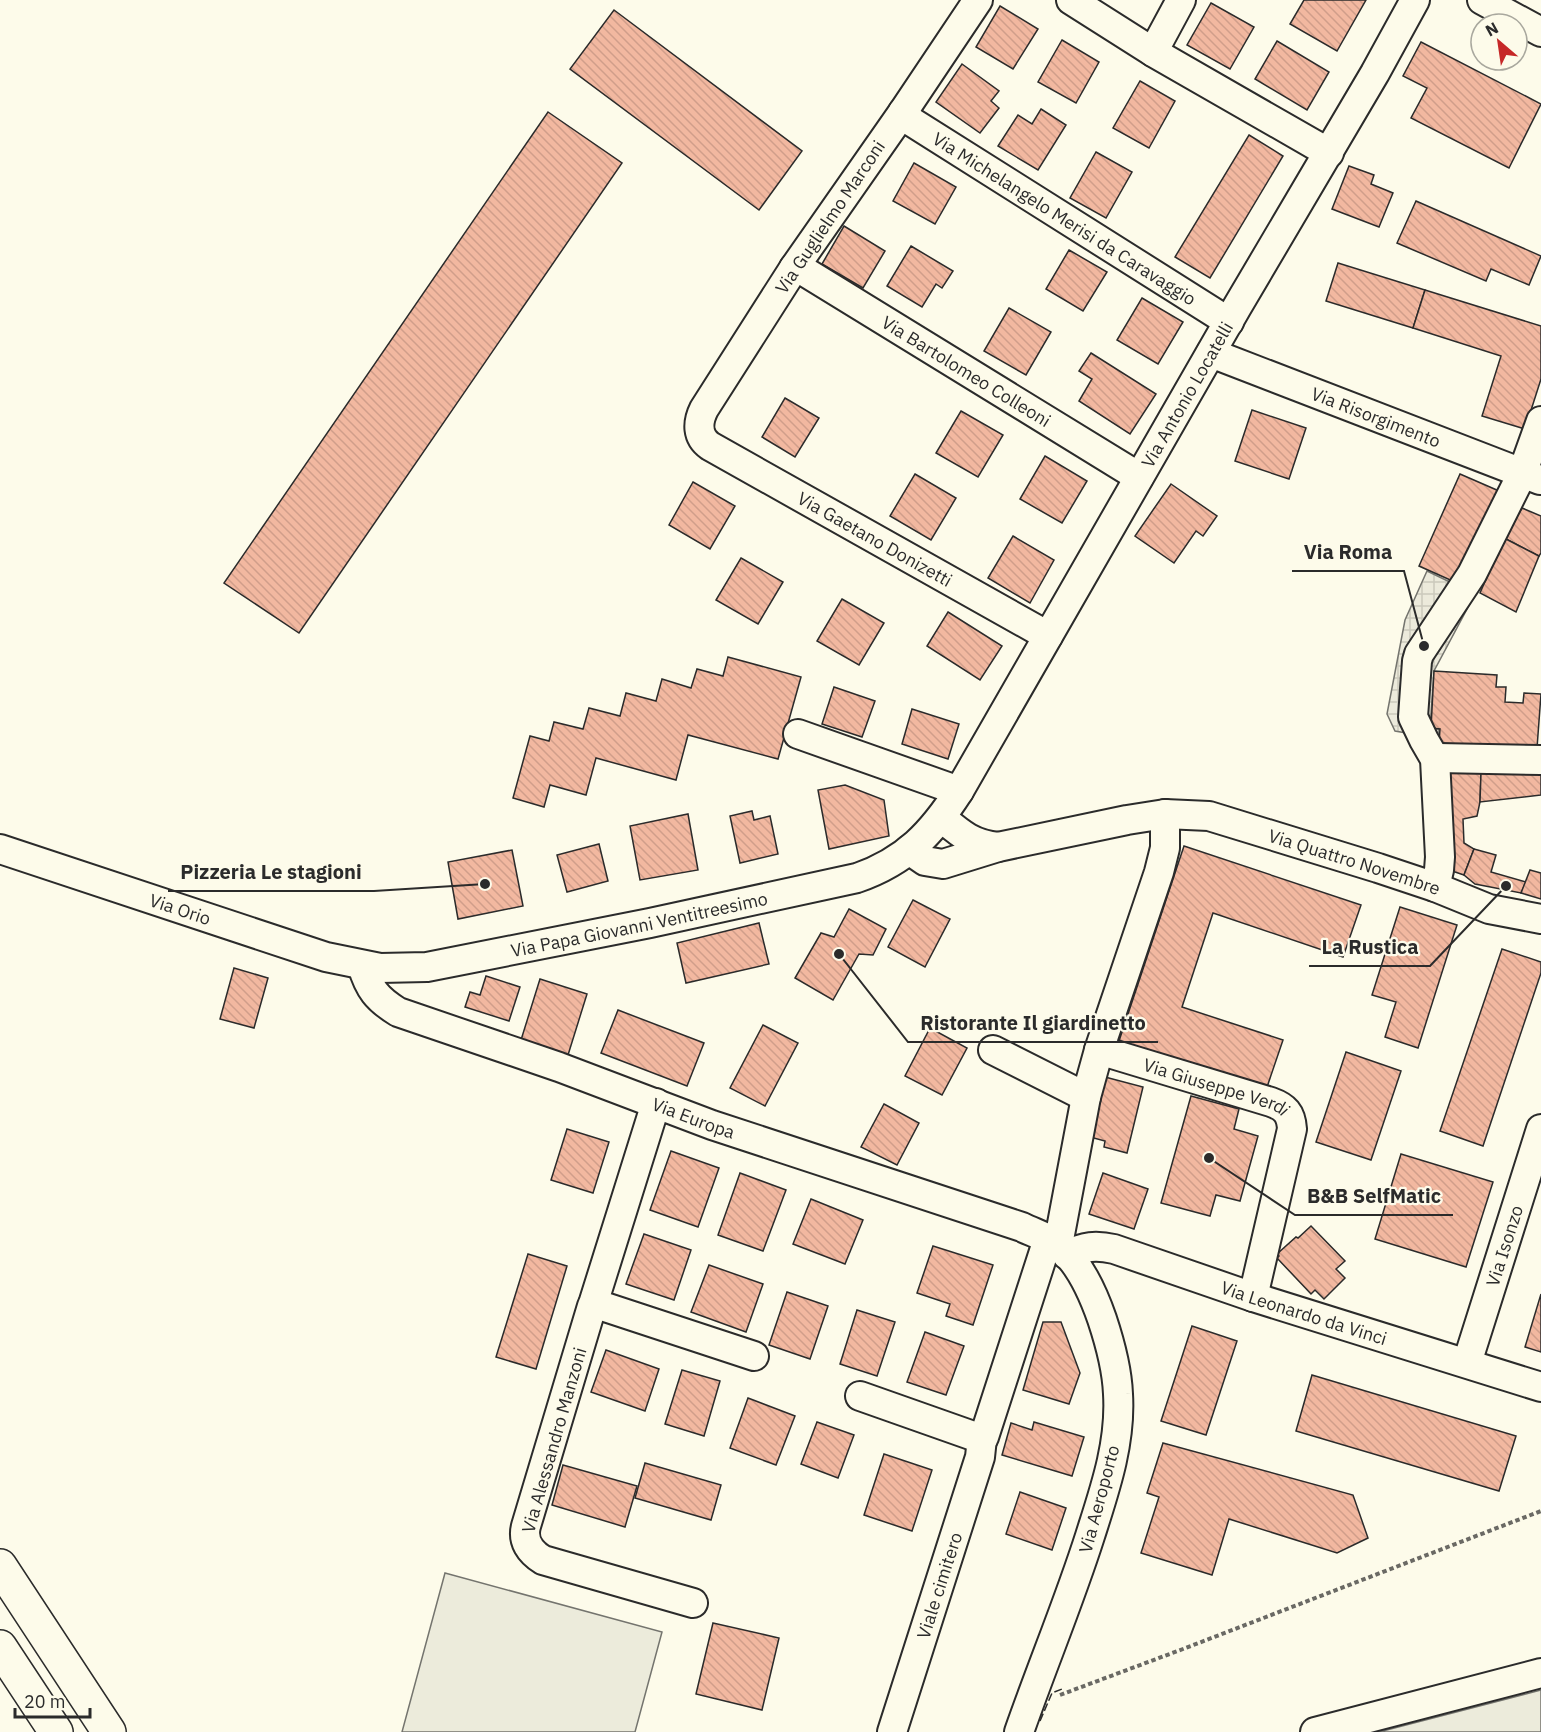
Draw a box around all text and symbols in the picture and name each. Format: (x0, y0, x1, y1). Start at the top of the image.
north arrow (1469, 12, 1529, 72)
text: N (1482, 17, 1502, 40)
street label: Via Michelangelo Merisi da Caravaggio (929, 127, 1201, 310)
street label: Via Guglielmo Marconi (770, 136, 890, 298)
street label: Via Bartolomeo Colleoni (878, 310, 1055, 432)
street label: Via Antonio Locatelli (1136, 317, 1238, 472)
street label: Via Risorgimento (1308, 381, 1444, 452)
street label: Via Gaetano Donizetti (794, 486, 956, 591)
callout: Via Roma (1292, 533, 1404, 571)
text: Via Roma (1304, 538, 1392, 565)
street label: Via Quattro Novembre (1266, 823, 1444, 900)
callout: Pizzeria Le stagioni (168, 853, 374, 891)
text: Pizzeria Le stagioni (180, 858, 362, 885)
street label: Via Papa Giovanni Ventitreesimo (509, 886, 770, 962)
street label: Via Orio (147, 888, 214, 930)
callout: La Rustica (1309, 928, 1430, 966)
text: La Rustica (1321, 933, 1419, 960)
callout: Ristorante Il giardinetto (908, 1004, 1158, 1042)
text: Ristorante Il giardinetto (920, 1009, 1146, 1036)
street label: Via Giuseppe Verdi (1141, 1053, 1296, 1120)
street label: Via Europa (649, 1092, 738, 1143)
callout: B&B SelfMatic (1295, 1177, 1453, 1215)
text: B&B SelfMatic (1307, 1182, 1441, 1209)
street label: Via Isonzo (1480, 1202, 1528, 1289)
street label: Via Leonardo da Vinci (1218, 1275, 1390, 1350)
street label: Via Alessandro Manzoni (517, 1345, 591, 1535)
street label: Via Aeroporto (1074, 1442, 1124, 1556)
street label: Viale cimitero (911, 1529, 967, 1642)
scale bar (15, 1681, 90, 1719)
text: 20 m (24, 1690, 66, 1713)

